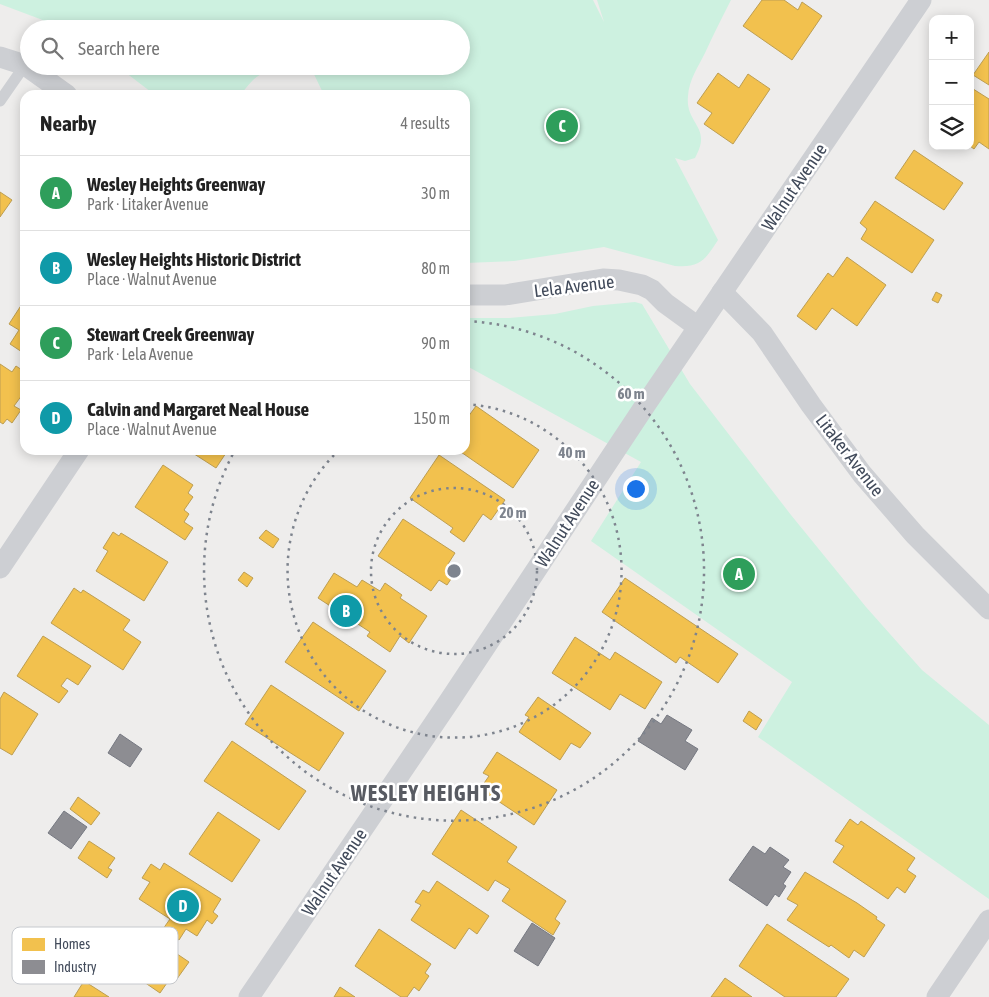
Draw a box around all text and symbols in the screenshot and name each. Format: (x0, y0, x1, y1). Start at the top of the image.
map controls (929, 15, 974, 150)
button: + (929, 15, 974, 60)
search box (20, 20, 470, 75)
icon: search (38, 34, 66, 62)
text: Search here (78, 37, 160, 59)
button: − (929, 60, 974, 105)
button: layers (929, 105, 974, 150)
pin: C (546, 107, 578, 145)
text: Nearby (40, 111, 96, 135)
text: 4 results (400, 114, 450, 132)
street label: Walnut Avenue (757, 139, 831, 235)
text: Wesley Heights Greenway (87, 173, 265, 195)
text: A (52, 184, 60, 202)
text: 30 m (421, 184, 450, 202)
text: Park · Litaker Avenue (87, 195, 209, 213)
text: Wesley Heights Historic District (87, 248, 301, 270)
text: B (52, 259, 60, 277)
text: 80 m (421, 259, 450, 277)
text: Place · Walnut Avenue (87, 270, 217, 288)
street label: Lela Avenue (533, 271, 615, 301)
text: Stewart Creek Greenway (87, 323, 254, 345)
text: C (52, 334, 60, 352)
text: 90 m (421, 334, 450, 352)
text: Park · Lela Avenue (87, 345, 193, 363)
text: 60 m (618, 385, 645, 402)
text: Calvin and Margaret Neal House (87, 398, 309, 420)
text: D (52, 409, 60, 427)
text: 150 m (414, 409, 450, 427)
street label: Litaker Avenue (812, 410, 888, 500)
text: Place · Walnut Avenue (87, 420, 217, 438)
text: 40 m (558, 444, 586, 461)
street label: Walnut Avenue (531, 475, 603, 571)
your location (623, 476, 649, 502)
text: 20 m (500, 504, 527, 521)
pin: A (723, 555, 755, 593)
centre of rings (445, 562, 463, 580)
pin: B (330, 592, 362, 630)
district label: WESLEY HEIGHTS (350, 780, 501, 806)
street label: Walnut Avenue (297, 824, 371, 920)
pin: D (167, 887, 199, 925)
legend (12, 927, 178, 984)
text: Homes (54, 936, 90, 952)
text: Industry (54, 959, 97, 975)

